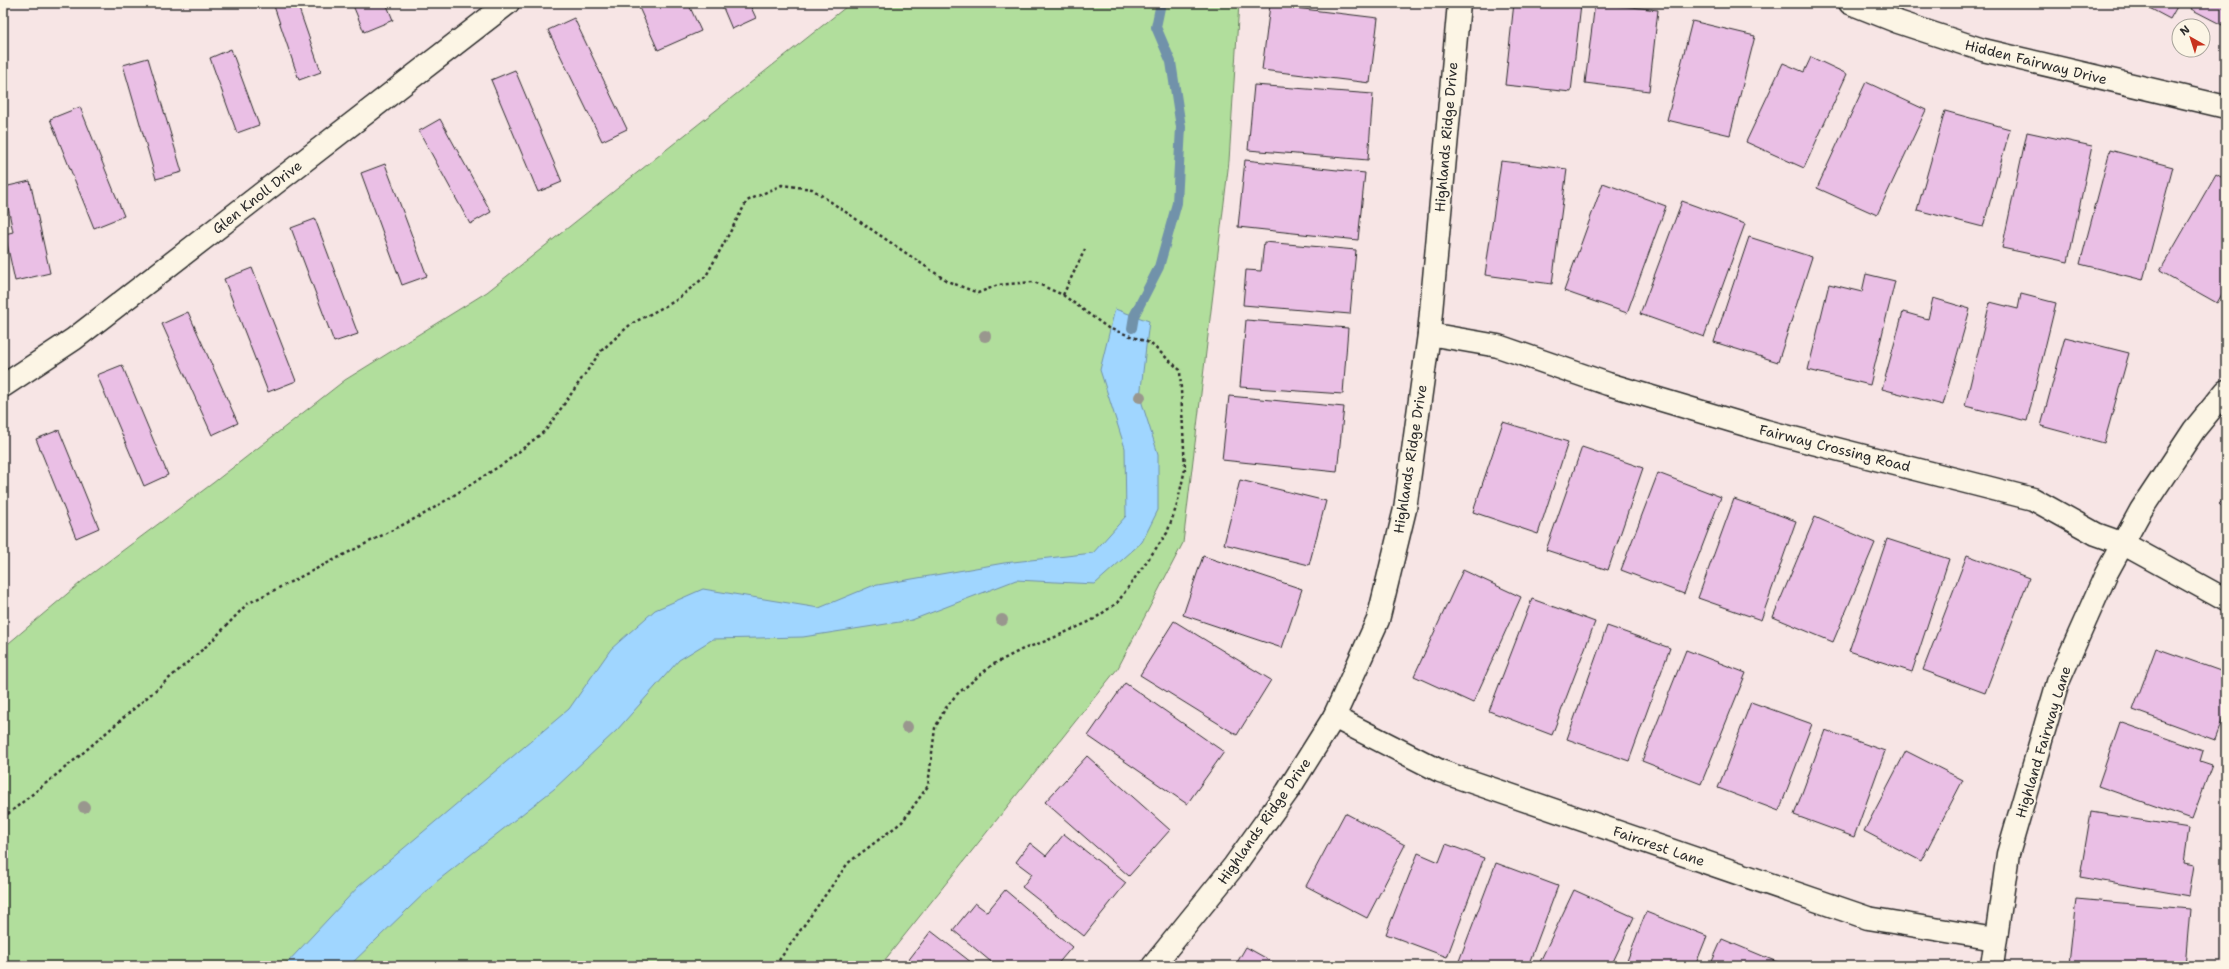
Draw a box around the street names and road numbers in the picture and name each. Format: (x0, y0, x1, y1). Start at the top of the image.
street label: Hidden Fairway Drive (1963, 36, 2109, 88)
street label: Highlands Ridge Drive (1430, 61, 1462, 213)
street label: Glen Knoll Drive (209, 156, 306, 238)
street label: Highlands Ridge Drive (1389, 383, 1431, 535)
street label: Fairway Crossing Road (1757, 420, 1913, 476)
street label: Highland Fairway Lane (2011, 664, 2075, 820)
street label: Highlands Ridge Drive (1213, 754, 1315, 888)
street label: Faircrest Lane (1611, 822, 1707, 870)

